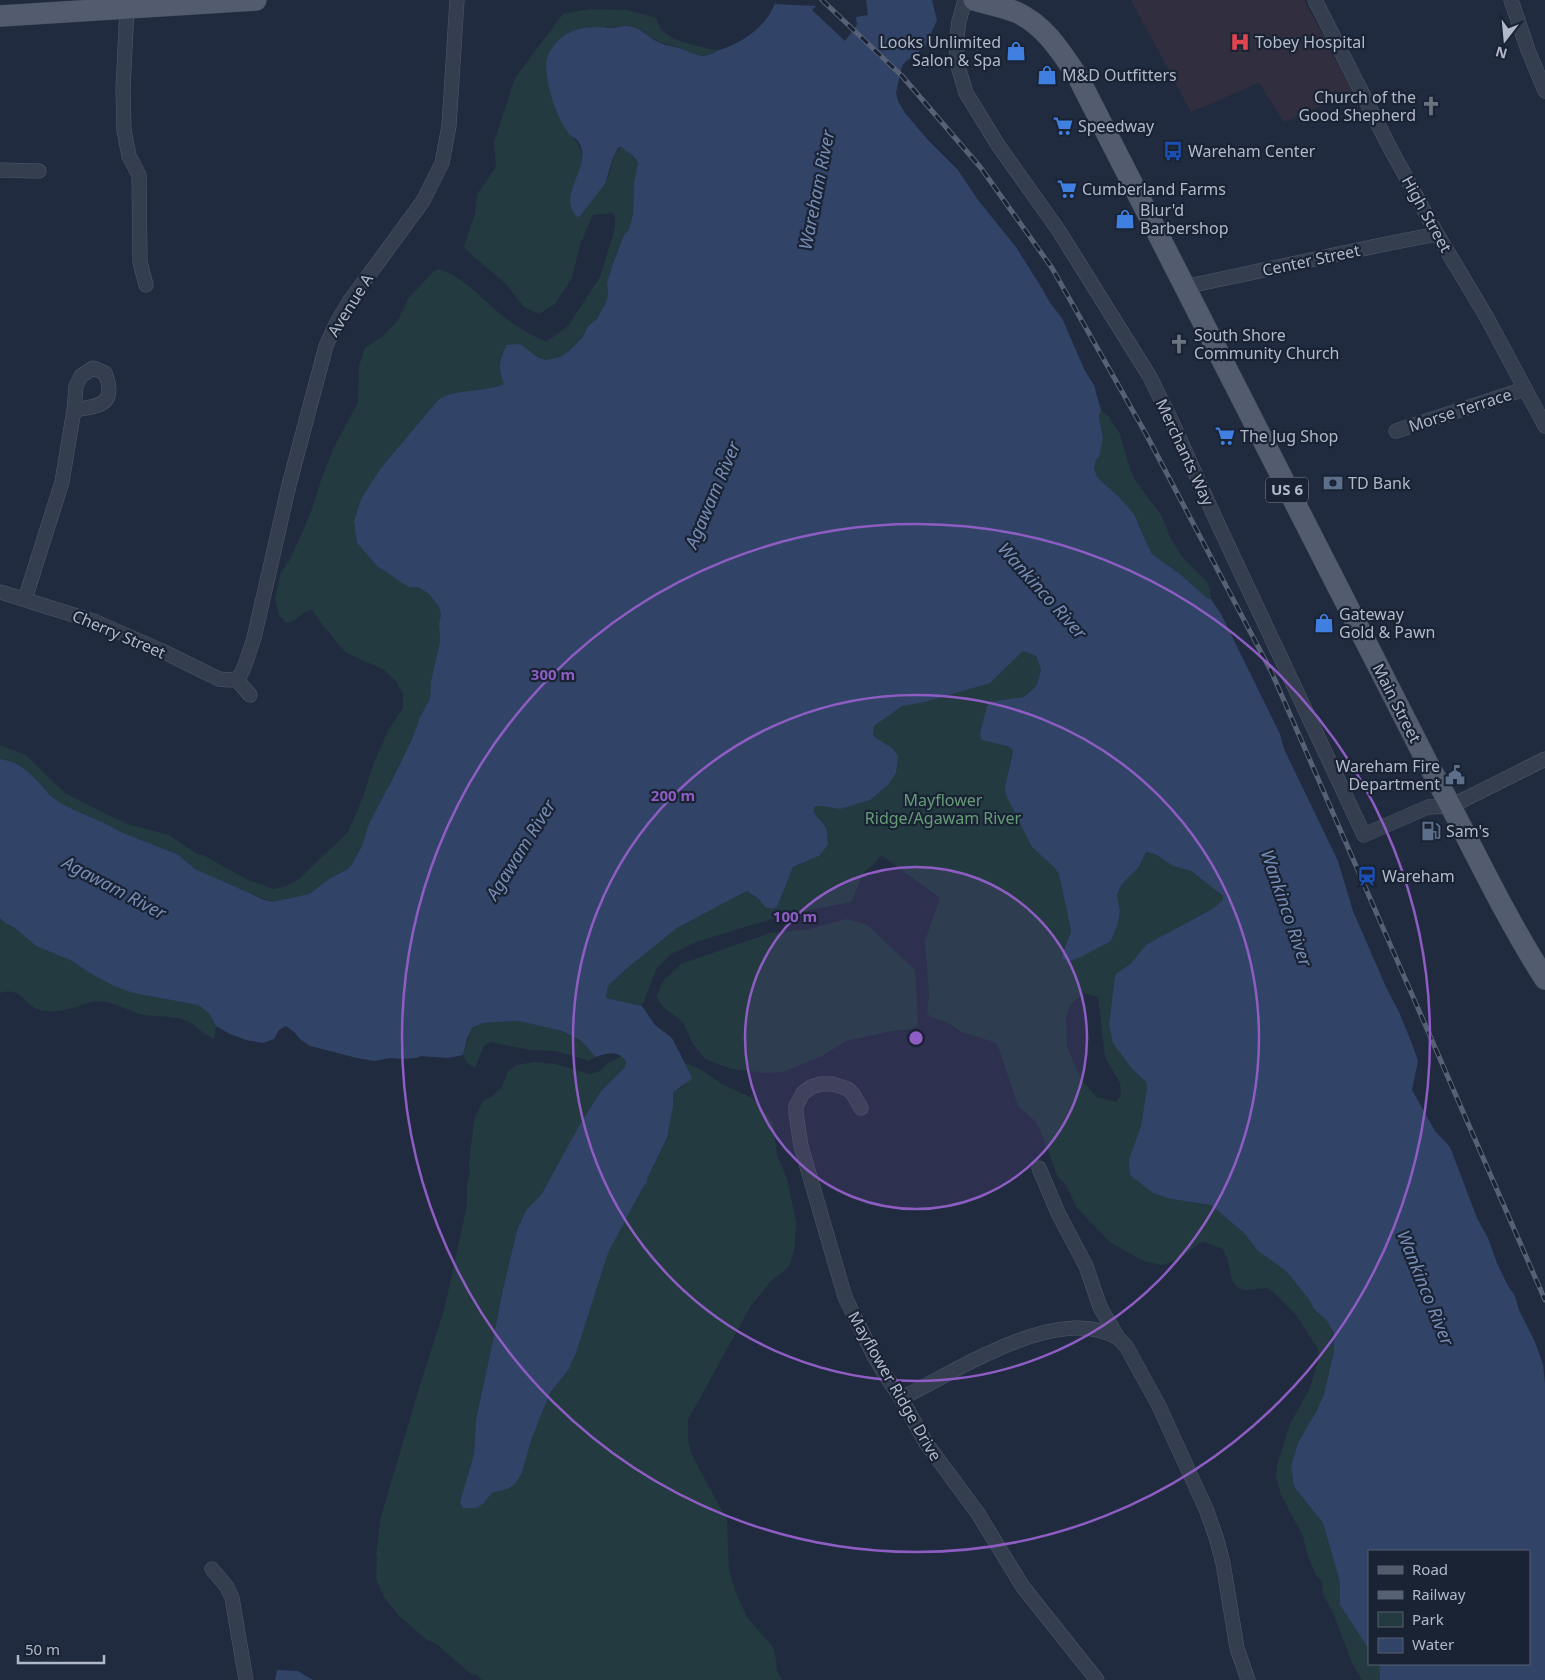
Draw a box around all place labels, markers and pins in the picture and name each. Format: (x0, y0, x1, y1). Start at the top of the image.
place label: Looks Unlimited Salon & Spa (879, 31, 1001, 71)
hospital icon: Tobey Hospital (1229, 31, 1251, 53)
place label: Tobey Hospital (1255, 31, 1365, 53)
shop icon: Looks Unlimited Salon & Spa (1005, 40, 1027, 62)
shop icon: M&D Outfitters (1036, 64, 1058, 86)
place label: M&D Outfitters (1062, 64, 1177, 86)
place label: Church of the Good Shepherd (1298, 86, 1416, 126)
church icon: Church of the Good Shepherd (1420, 95, 1442, 117)
supermarket icon: Speedway (1052, 115, 1074, 137)
place label: Speedway (1078, 115, 1155, 137)
bus stop icon: Wareham Center (1162, 140, 1184, 162)
place label: Wareham Center (1188, 140, 1316, 162)
supermarket icon: Cumberland Farms (1056, 178, 1078, 200)
place label: Cumberland Farms (1082, 178, 1226, 200)
place label: Blur'd Barbershop (1140, 199, 1229, 239)
shop icon: Blur'd Barbershop (1114, 208, 1136, 230)
place label: South Shore Community Church (1194, 324, 1339, 364)
church icon: South Shore Community Church (1168, 333, 1190, 355)
supermarket icon: The Jug Shop (1214, 425, 1236, 447)
place label: The Jug Shop (1240, 425, 1338, 447)
bank icon: TD Bank (1322, 472, 1344, 494)
place label: TD Bank (1348, 472, 1411, 494)
place label: Gateway Gold & Pawn (1339, 603, 1435, 643)
shop icon: Gateway Gold & Pawn (1313, 612, 1335, 634)
place label: Wareham Fire Department (1335, 755, 1440, 795)
public building icon: Wareham Fire Department (1444, 764, 1466, 786)
fuel station icon: Sam's (1420, 820, 1442, 842)
place label: Sam's (1446, 820, 1489, 842)
station icon: Wareham (1356, 865, 1378, 887)
place label: Wareham (1382, 865, 1455, 887)
centre of rings (907, 1029, 925, 1047)

